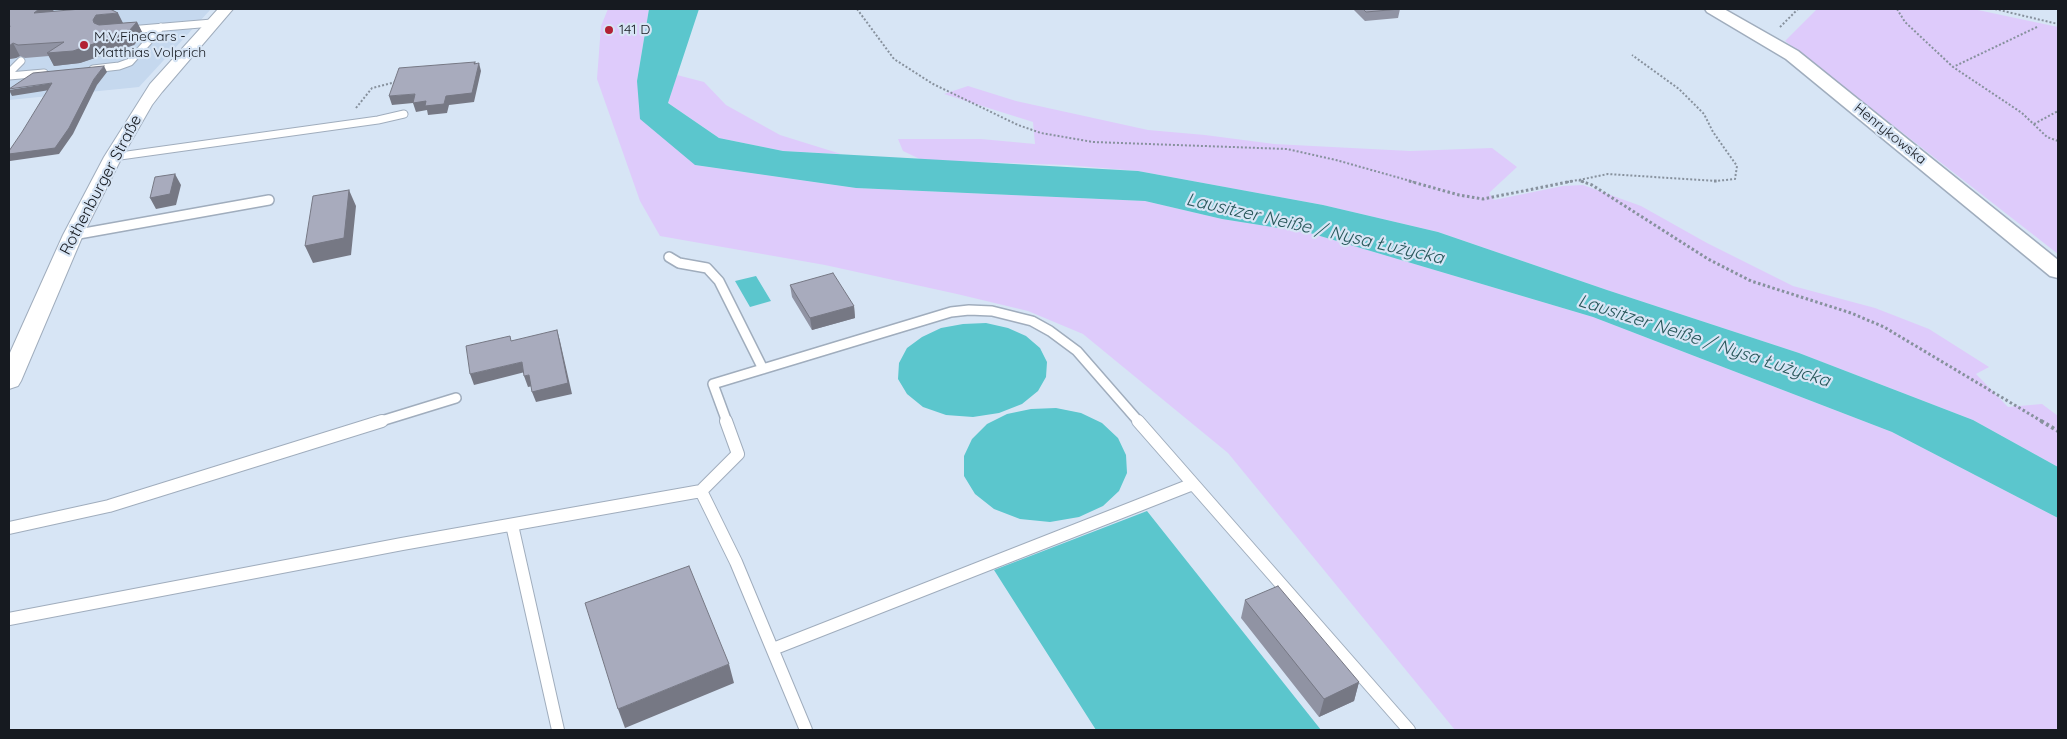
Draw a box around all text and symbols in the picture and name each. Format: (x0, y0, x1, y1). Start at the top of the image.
place label: 141 D (619, 22, 650, 38)
marker: 141 D (603, 24, 615, 36)
place label: M.V.FineCars - Matthias Volprich (94, 29, 206, 62)
marker: M.V.FineCars - Matthias Volprich (78, 39, 90, 51)
street label: Henrykowska (1851, 100, 1929, 168)
street label: Rothenburger Straße (56, 112, 146, 258)
water label: Lausitzer Neiße / Nysa Łużycka (1184, 189, 1446, 269)
water label: Lausitzer Neiße / Nysa Łużycka (1575, 290, 1833, 392)

